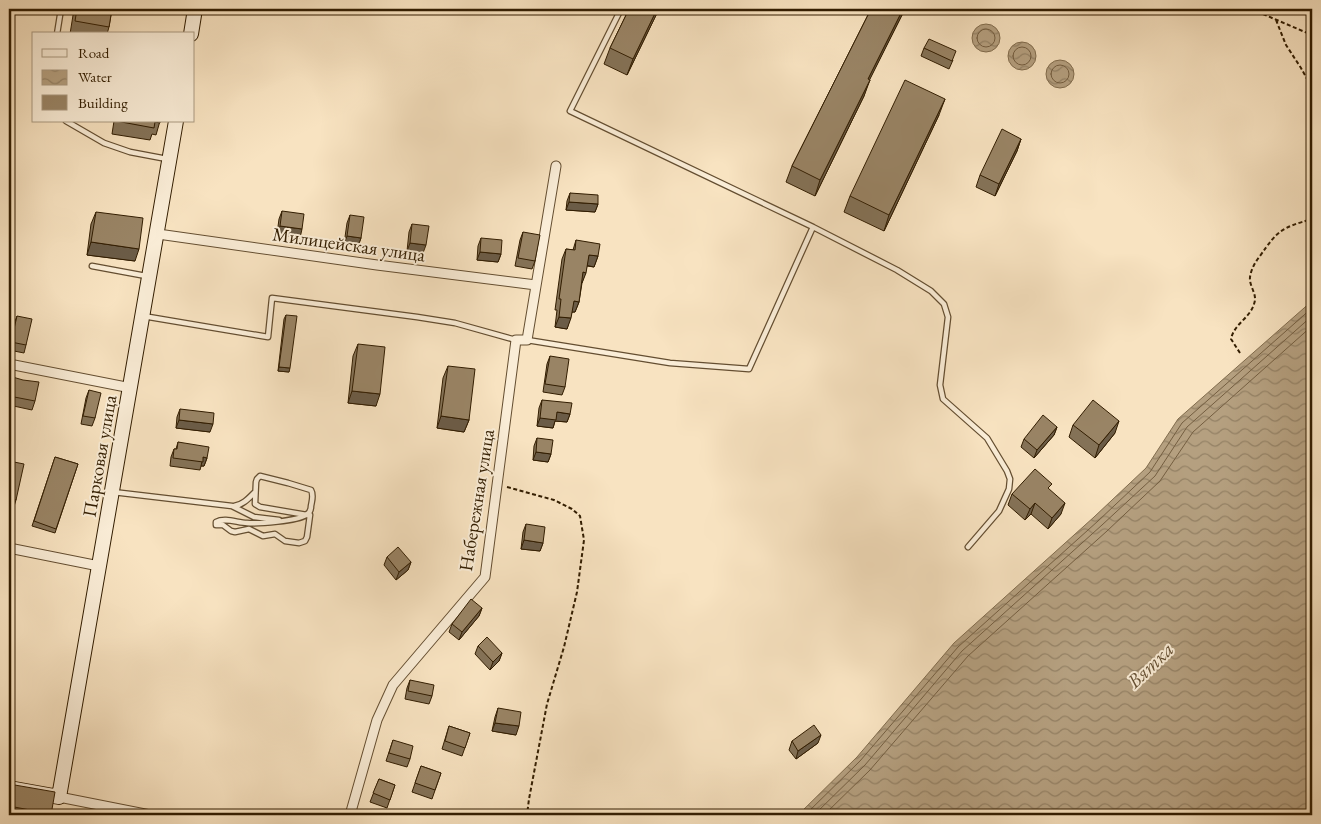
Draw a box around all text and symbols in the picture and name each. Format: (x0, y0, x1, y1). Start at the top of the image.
legend (32, 32, 195, 122)
text: Road (78, 43, 110, 62)
text: Water (78, 67, 112, 86)
text: Building (78, 93, 128, 112)
street label: Милицейская улица (271, 221, 427, 268)
street label: Парковая улица (76, 393, 123, 519)
street label: Набережная улица (453, 427, 500, 573)
water label: Вятка (1120, 636, 1179, 694)

